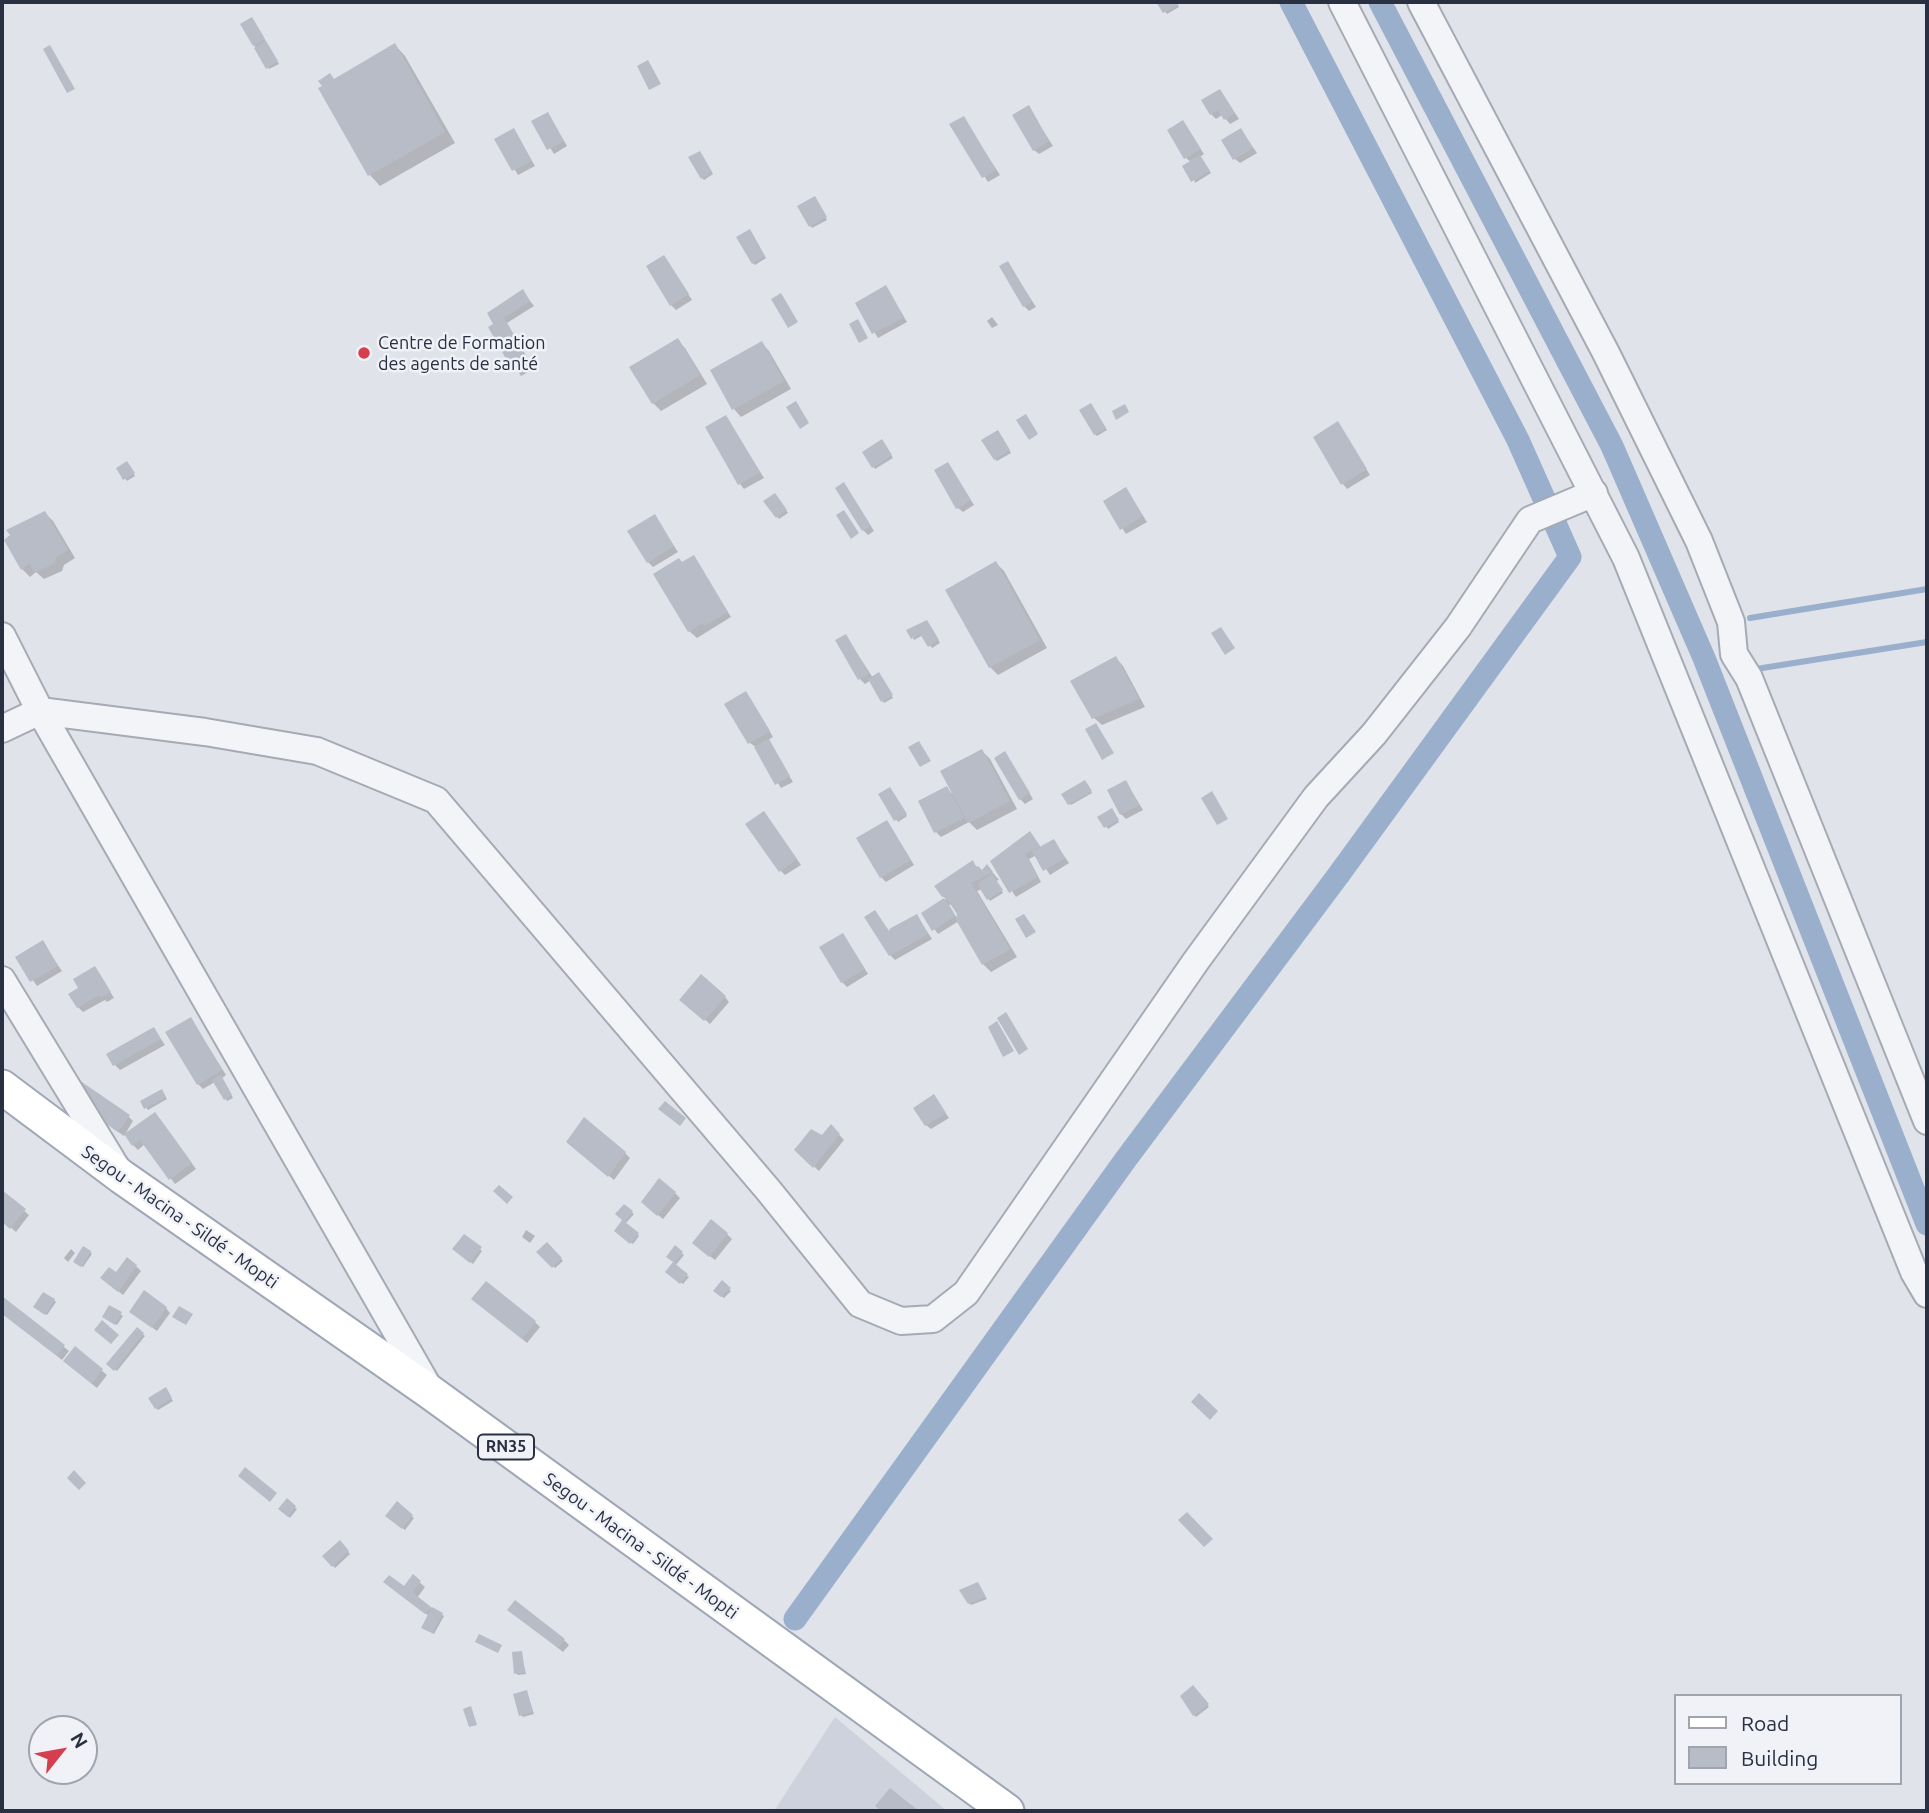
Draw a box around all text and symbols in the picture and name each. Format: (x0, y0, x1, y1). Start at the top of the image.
place label: Centre de Formation des agents de santé (378, 332, 546, 374)
marker: Centre de Formation des agents de santé (356, 345, 372, 361)
street label: Segou - Macina - Sildé - Mopti (77, 1141, 283, 1293)
road number: RN35 (478, 1434, 534, 1460)
street label: Segou - Macina - Sildé - Mopti (540, 1468, 742, 1624)
legend (1674, 1694, 1901, 1785)
text: Road (1741, 1711, 1789, 1735)
north arrow (28, 1715, 98, 1785)
text: N (66, 1728, 92, 1752)
text: Building (1741, 1746, 1818, 1770)

